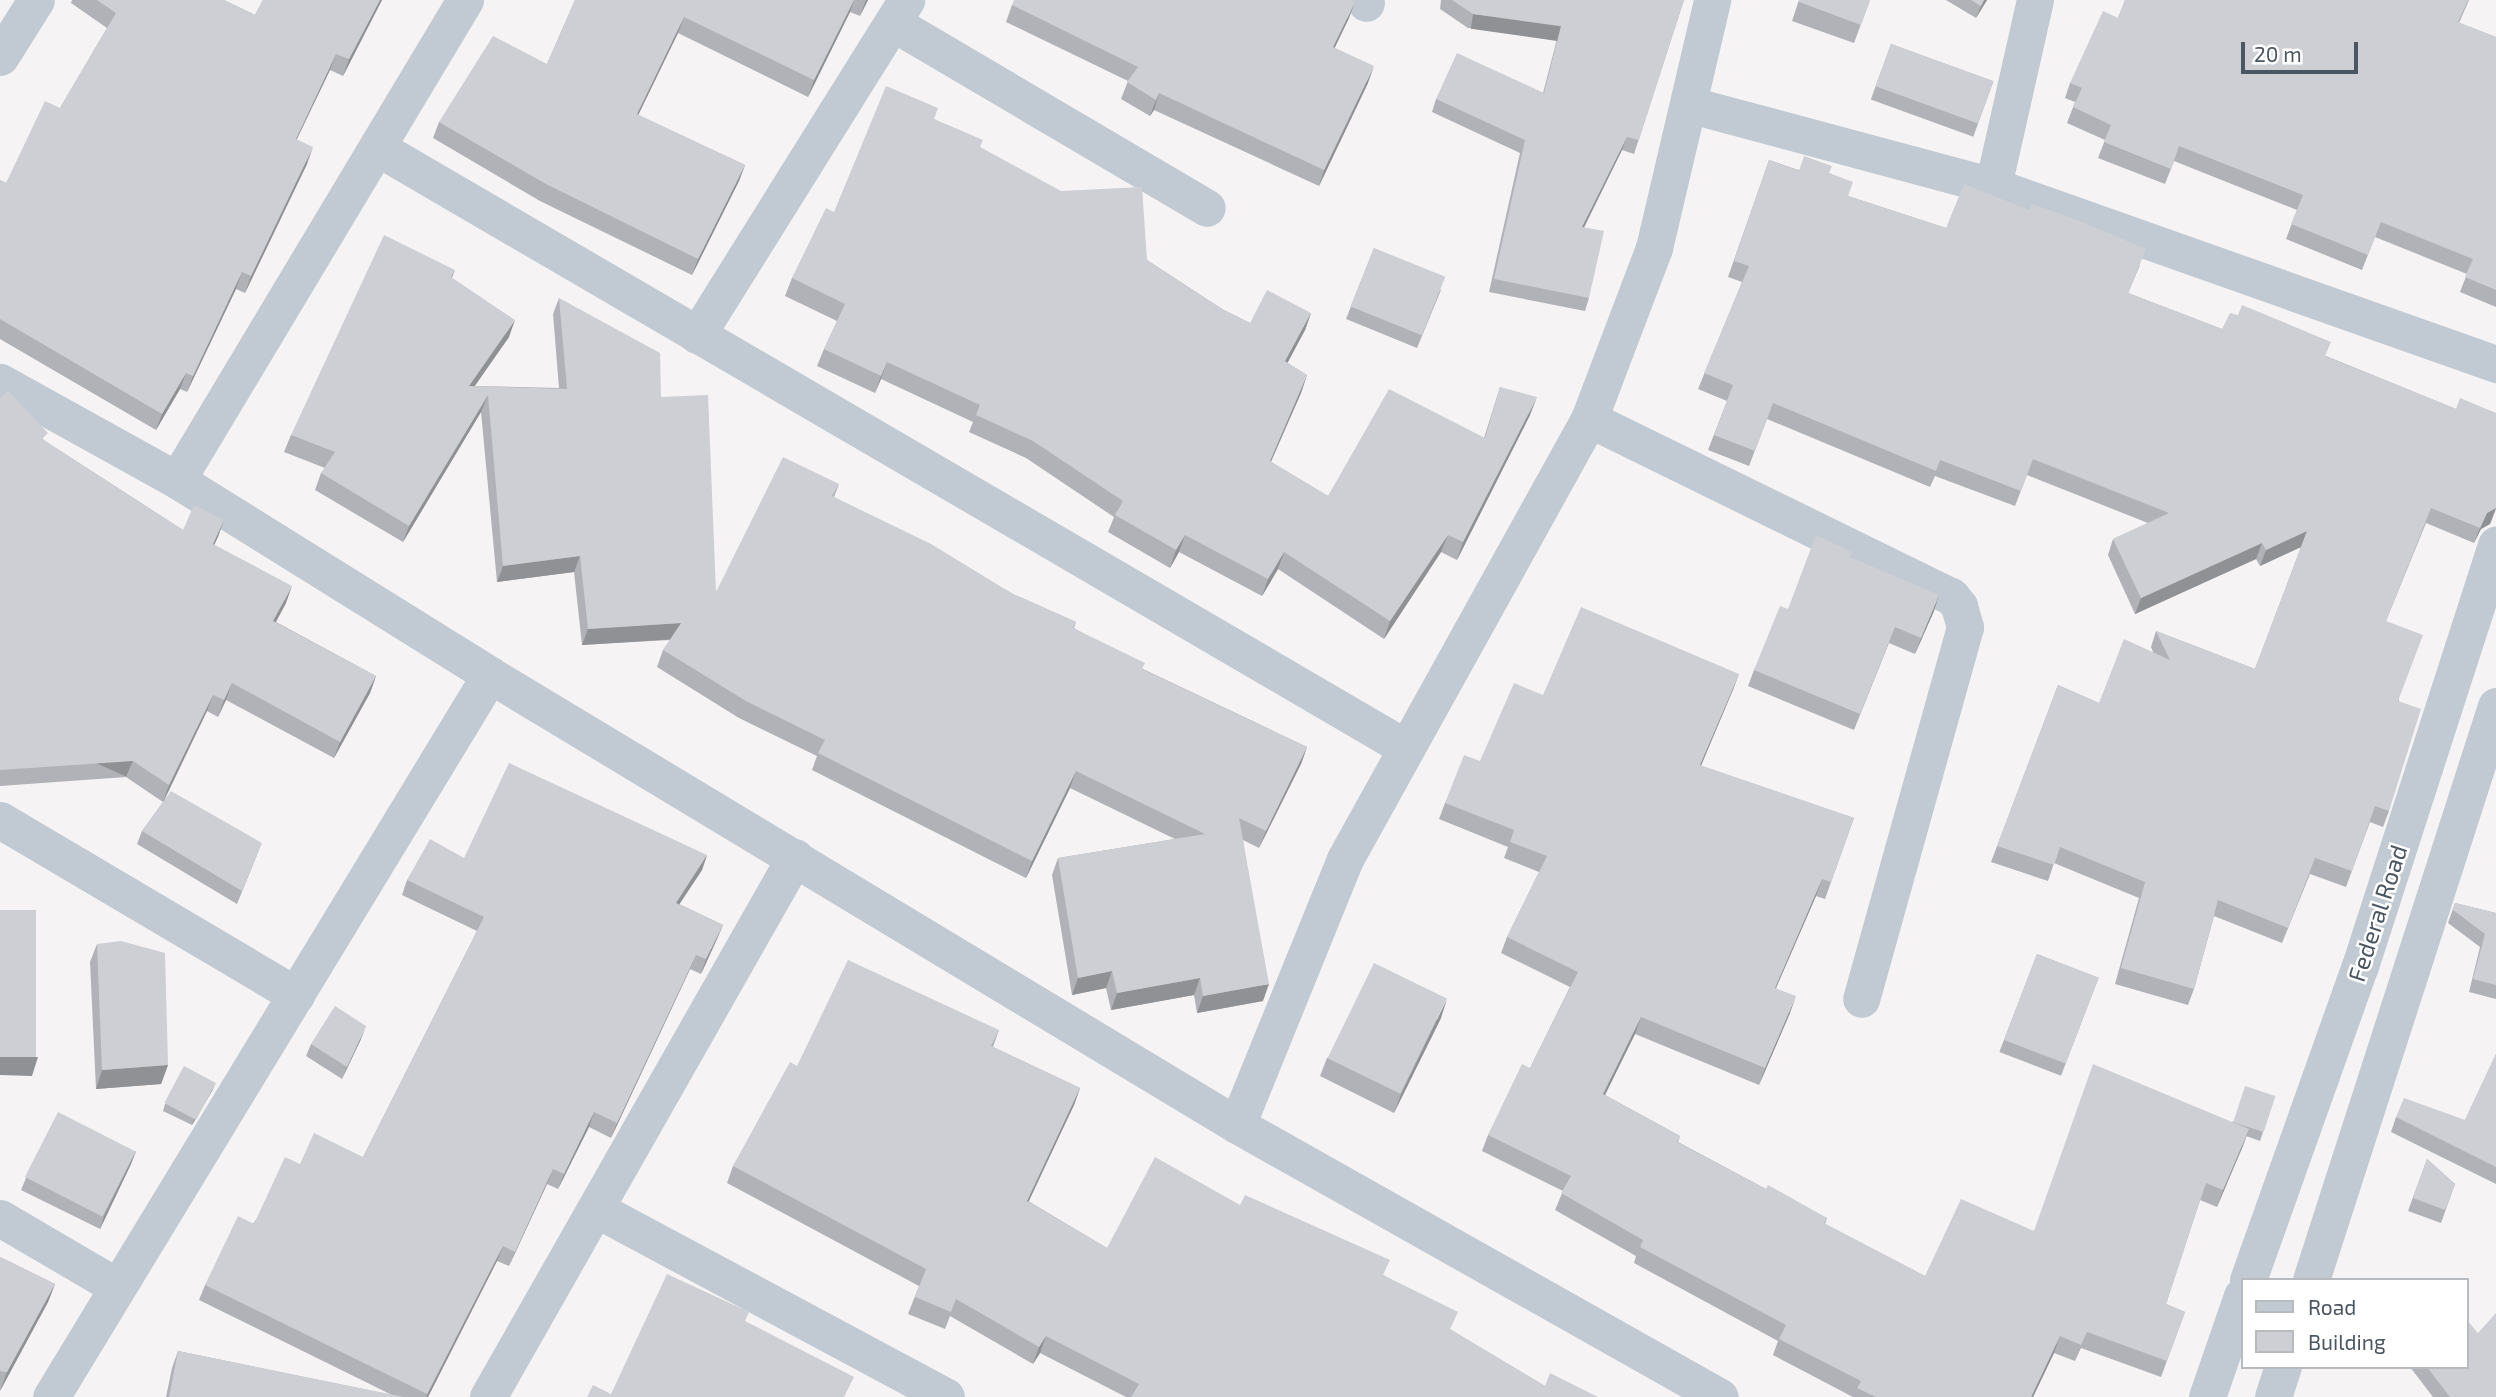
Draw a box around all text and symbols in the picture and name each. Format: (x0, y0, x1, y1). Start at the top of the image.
scale bar (2244, 28, 2361, 72)
text: 20 m (2254, 41, 2302, 66)
street label: Federal Road (2341, 841, 2413, 985)
legend (2240, 1278, 2468, 1369)
text: Road (2308, 1294, 2356, 1319)
text: Building (2308, 1329, 2386, 1354)

